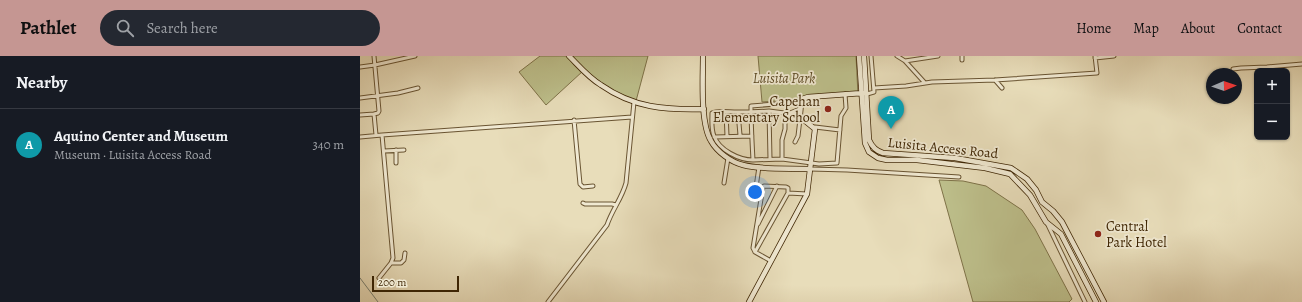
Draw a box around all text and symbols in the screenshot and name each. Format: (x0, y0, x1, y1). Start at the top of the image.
search box (100, 10, 380, 46)
text: Pathlet (20, 15, 76, 41)
icon: search (114, 17, 136, 39)
text: Search here (146, 18, 218, 38)
text: Home (1076, 19, 1111, 38)
text: Map (1133, 19, 1159, 38)
text: About (1181, 19, 1215, 38)
text: Contact (1237, 19, 1282, 38)
north arrow (1206, 68, 1242, 104)
map controls (1254, 68, 1290, 140)
button: + (1254, 68, 1290, 104)
park label: Luisita Park (753, 69, 815, 88)
text: Nearby (16, 71, 67, 94)
place label: Capehan Elementary School (713, 92, 821, 127)
pin: A (878, 96, 904, 129)
marker: Capehan Elementary School (823, 104, 833, 114)
button: − (1254, 104, 1290, 140)
text: Aquino Center and Museum (54, 126, 228, 146)
street label: Luisita Access Road (887, 133, 1000, 163)
text: A (25, 136, 33, 153)
text: 340 m (312, 136, 344, 153)
text: Museum · Luisita Access Road (54, 146, 211, 163)
your location (745, 182, 765, 202)
place label: Central Park Hotel (1106, 217, 1167, 252)
marker: Central Park Hotel (1093, 229, 1103, 239)
scale bar (372, 274, 459, 293)
text: 200 m (378, 275, 406, 290)

